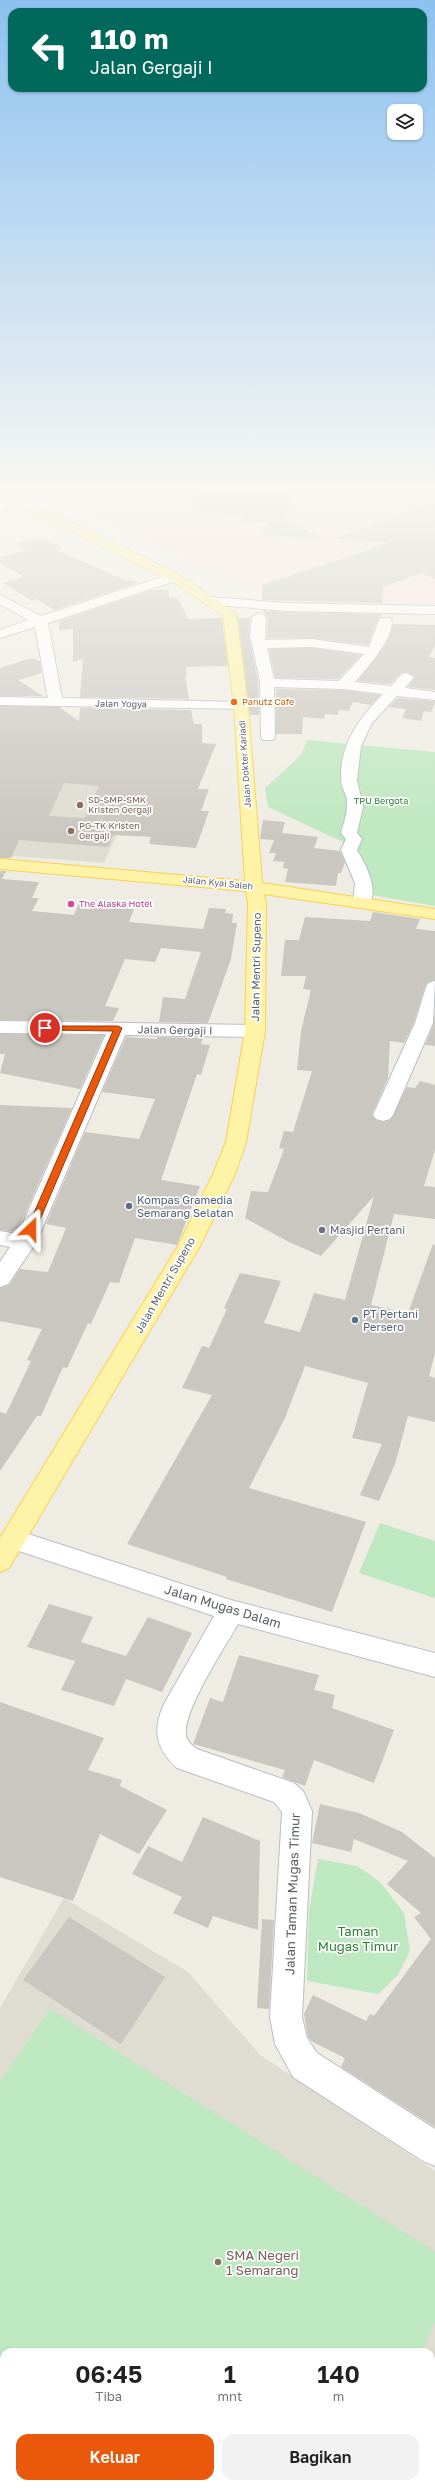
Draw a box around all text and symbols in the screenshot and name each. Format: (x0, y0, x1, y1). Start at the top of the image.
text: 110 m (90, 22, 169, 55)
icon: left (24, 24, 76, 76)
text: Jalan Gergaji I (90, 56, 213, 78)
map controls (387, 104, 423, 140)
button: layers (387, 104, 423, 140)
place label: Panutz Cafe (242, 696, 294, 707)
marker: Panutz Cafe (229, 697, 239, 707)
street label: Jalan Yogya (95, 698, 147, 709)
street label: Jalan Dokter Kariadi (236, 720, 253, 808)
place label: SD-SMP-SMK Kristen Gergaji (88, 794, 152, 815)
park label: TPU Bergota (354, 795, 408, 806)
marker: SD-SMP-SMK Kristen Gergaji (75, 800, 85, 810)
place label: PG-TK Kristen Gergaji (79, 820, 140, 841)
marker: PG-TK Kristen Gergaji (66, 826, 76, 836)
street label: Jalan Kyai Saleh (182, 873, 254, 892)
place label: The Alaska Hotel (79, 898, 153, 909)
marker: The Alaska Hotel (66, 899, 76, 909)
street label: Jalan Mentri Supeno (248, 912, 263, 1021)
pin (28, 1011, 62, 1045)
icon: arrive (34, 1017, 56, 1039)
street label: Jalan Gergaji I (137, 1022, 213, 1037)
place label: Kompas Gramedia Semarang Selatan (137, 1193, 233, 1219)
marker: Kompas Gramedia Semarang Selatan (124, 1201, 134, 1211)
position arrow (10, 1208, 52, 1250)
place label: Masjid Pertani (330, 1223, 405, 1236)
marker: Masjid Pertani (317, 1225, 327, 1235)
street label: Jalan Mentri Supeno (132, 1234, 198, 1335)
place label: PT Pertani Persero (363, 1307, 418, 1333)
marker: PT Pertani Persero (350, 1315, 360, 1325)
street label: Jalan Mugas Dalam (163, 1581, 283, 1631)
street label: Jalan Taman Mugas Timur (281, 1813, 303, 1975)
park label: Taman Mugas Timur (318, 1923, 398, 1954)
place label: SMA Negeri 1 Semarang (226, 2247, 299, 2278)
marker: SMA Negeri 1 Semarang (213, 2257, 223, 2267)
text: 06:45 (75, 2359, 142, 2388)
text: 1 (224, 2359, 236, 2388)
text: 140 (317, 2359, 360, 2388)
text: Tiba (95, 2388, 122, 2404)
text: mnt (218, 2388, 242, 2404)
text: m (333, 2388, 344, 2404)
button: Keluar (16, 2434, 214, 2480)
button: Bagikan (222, 2434, 419, 2480)

